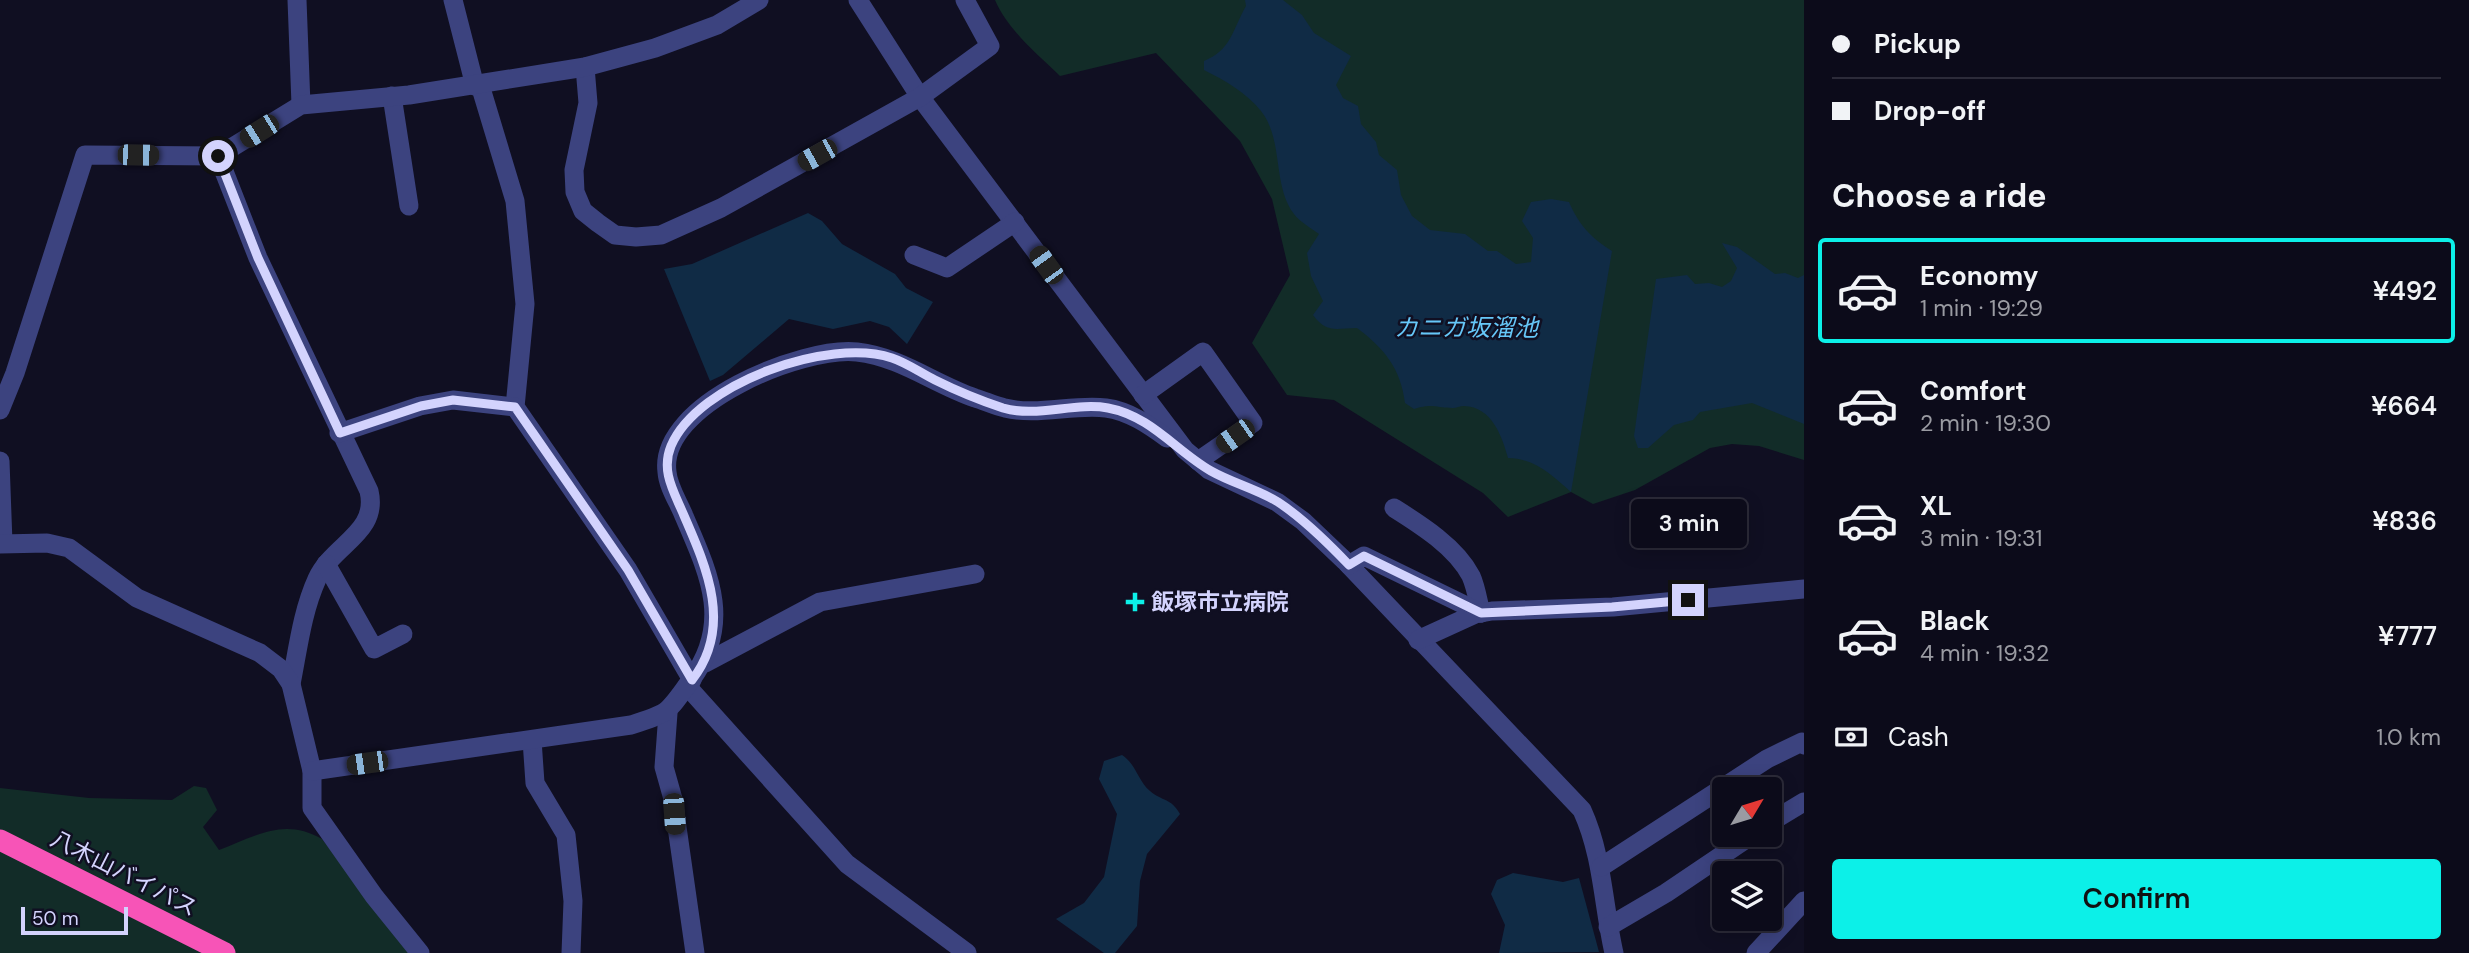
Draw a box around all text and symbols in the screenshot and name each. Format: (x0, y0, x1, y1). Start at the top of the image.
text: Pickup (1874, 27, 1961, 61)
text: Drop-off (1874, 94, 1986, 128)
car (236, 111, 283, 151)
car (794, 136, 841, 174)
route start (202, 140, 234, 172)
car (117, 144, 160, 166)
text: Choose a ride (1832, 175, 2047, 217)
car (1026, 242, 1067, 288)
icon: car (1836, 259, 1899, 322)
text: Economy (1920, 259, 2038, 293)
text: ¥492 (2373, 274, 2437, 308)
text: 1 min · 19:29 (1920, 293, 2043, 323)
water label: カニガ坂溜池 (1394, 312, 1540, 343)
icon: car (1836, 374, 1899, 437)
text: Comfort (1920, 374, 2026, 408)
text: ¥664 (2371, 389, 2437, 423)
text: 2 min · 19:30 (1920, 408, 2051, 438)
car (1212, 415, 1259, 457)
icon: car (1836, 489, 1899, 552)
text: XL (1920, 489, 1952, 523)
callout: 3 min (1630, 498, 1746, 548)
text: ¥836 (2372, 504, 2437, 538)
text: 3 min (1659, 508, 1719, 538)
text: 3 min · 19:31 (1920, 523, 2042, 553)
route end (1672, 584, 1704, 616)
place label: 飯塚市立病院 (1151, 587, 1289, 617)
marker: 飯塚市立病院 (1125, 592, 1145, 612)
icon: car (1836, 604, 1899, 667)
text: Black (1920, 604, 1990, 638)
text: ¥777 (2378, 619, 2437, 653)
text: 4 min · 19:32 (1920, 638, 2049, 668)
icon: cash (1832, 718, 1870, 756)
text: Cash (1888, 720, 1949, 754)
text: 1.0 km (2376, 722, 2441, 752)
car (345, 750, 390, 776)
north arrow (1712, 777, 1782, 847)
map controls (1712, 777, 1782, 931)
car (663, 792, 686, 836)
street label: 八木山バイパス (46, 823, 202, 923)
button: Confirm (1832, 859, 2441, 939)
button: layers (1712, 861, 1782, 931)
scale bar (21, 904, 128, 936)
text: 50 m (32, 906, 79, 931)

